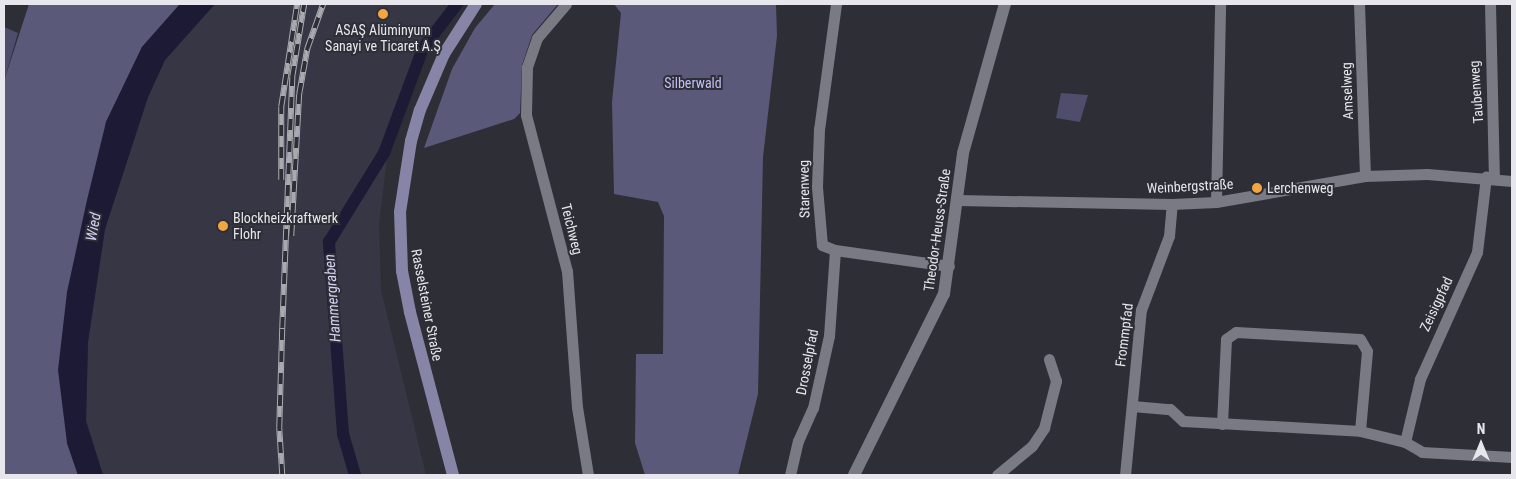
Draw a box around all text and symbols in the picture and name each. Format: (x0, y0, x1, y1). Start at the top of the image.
marker: ASAŞ Alüminyum Sanayi ve Ticaret A.Ş (377, 8, 389, 20)
place label: ASAŞ Alüminyum Sanayi ve Ticaret A.Ş (325, 22, 441, 54)
street label: Taubenweg (1465, 60, 1487, 124)
street label: Amselweg (1338, 62, 1356, 120)
park label: Silberwald (664, 75, 722, 91)
street label: Starenweg (795, 160, 813, 218)
street label: Theodor-Heuss-Straße (920, 168, 954, 292)
street label: Weinbergstraße (1146, 175, 1234, 197)
place label: Lerchenweg (1267, 180, 1333, 196)
marker: Lerchenweg (1251, 182, 1263, 194)
street label: Teichweg (558, 202, 586, 256)
place label: Blockheizkraftwerk Flohr (233, 210, 338, 242)
water label: Wied (83, 211, 105, 243)
marker: Blockheizkraftwerk Flohr (217, 220, 229, 232)
street label: Rasselsteiner Straße (408, 248, 446, 362)
water label: Hammergraben (321, 253, 345, 343)
street label: Zeisigpfad (1416, 274, 1456, 334)
street label: Frommpfad (1112, 302, 1136, 368)
street label: Drosselpfad (792, 328, 822, 396)
north arrow (1456, 419, 1506, 469)
text: N (1477, 421, 1485, 437)

